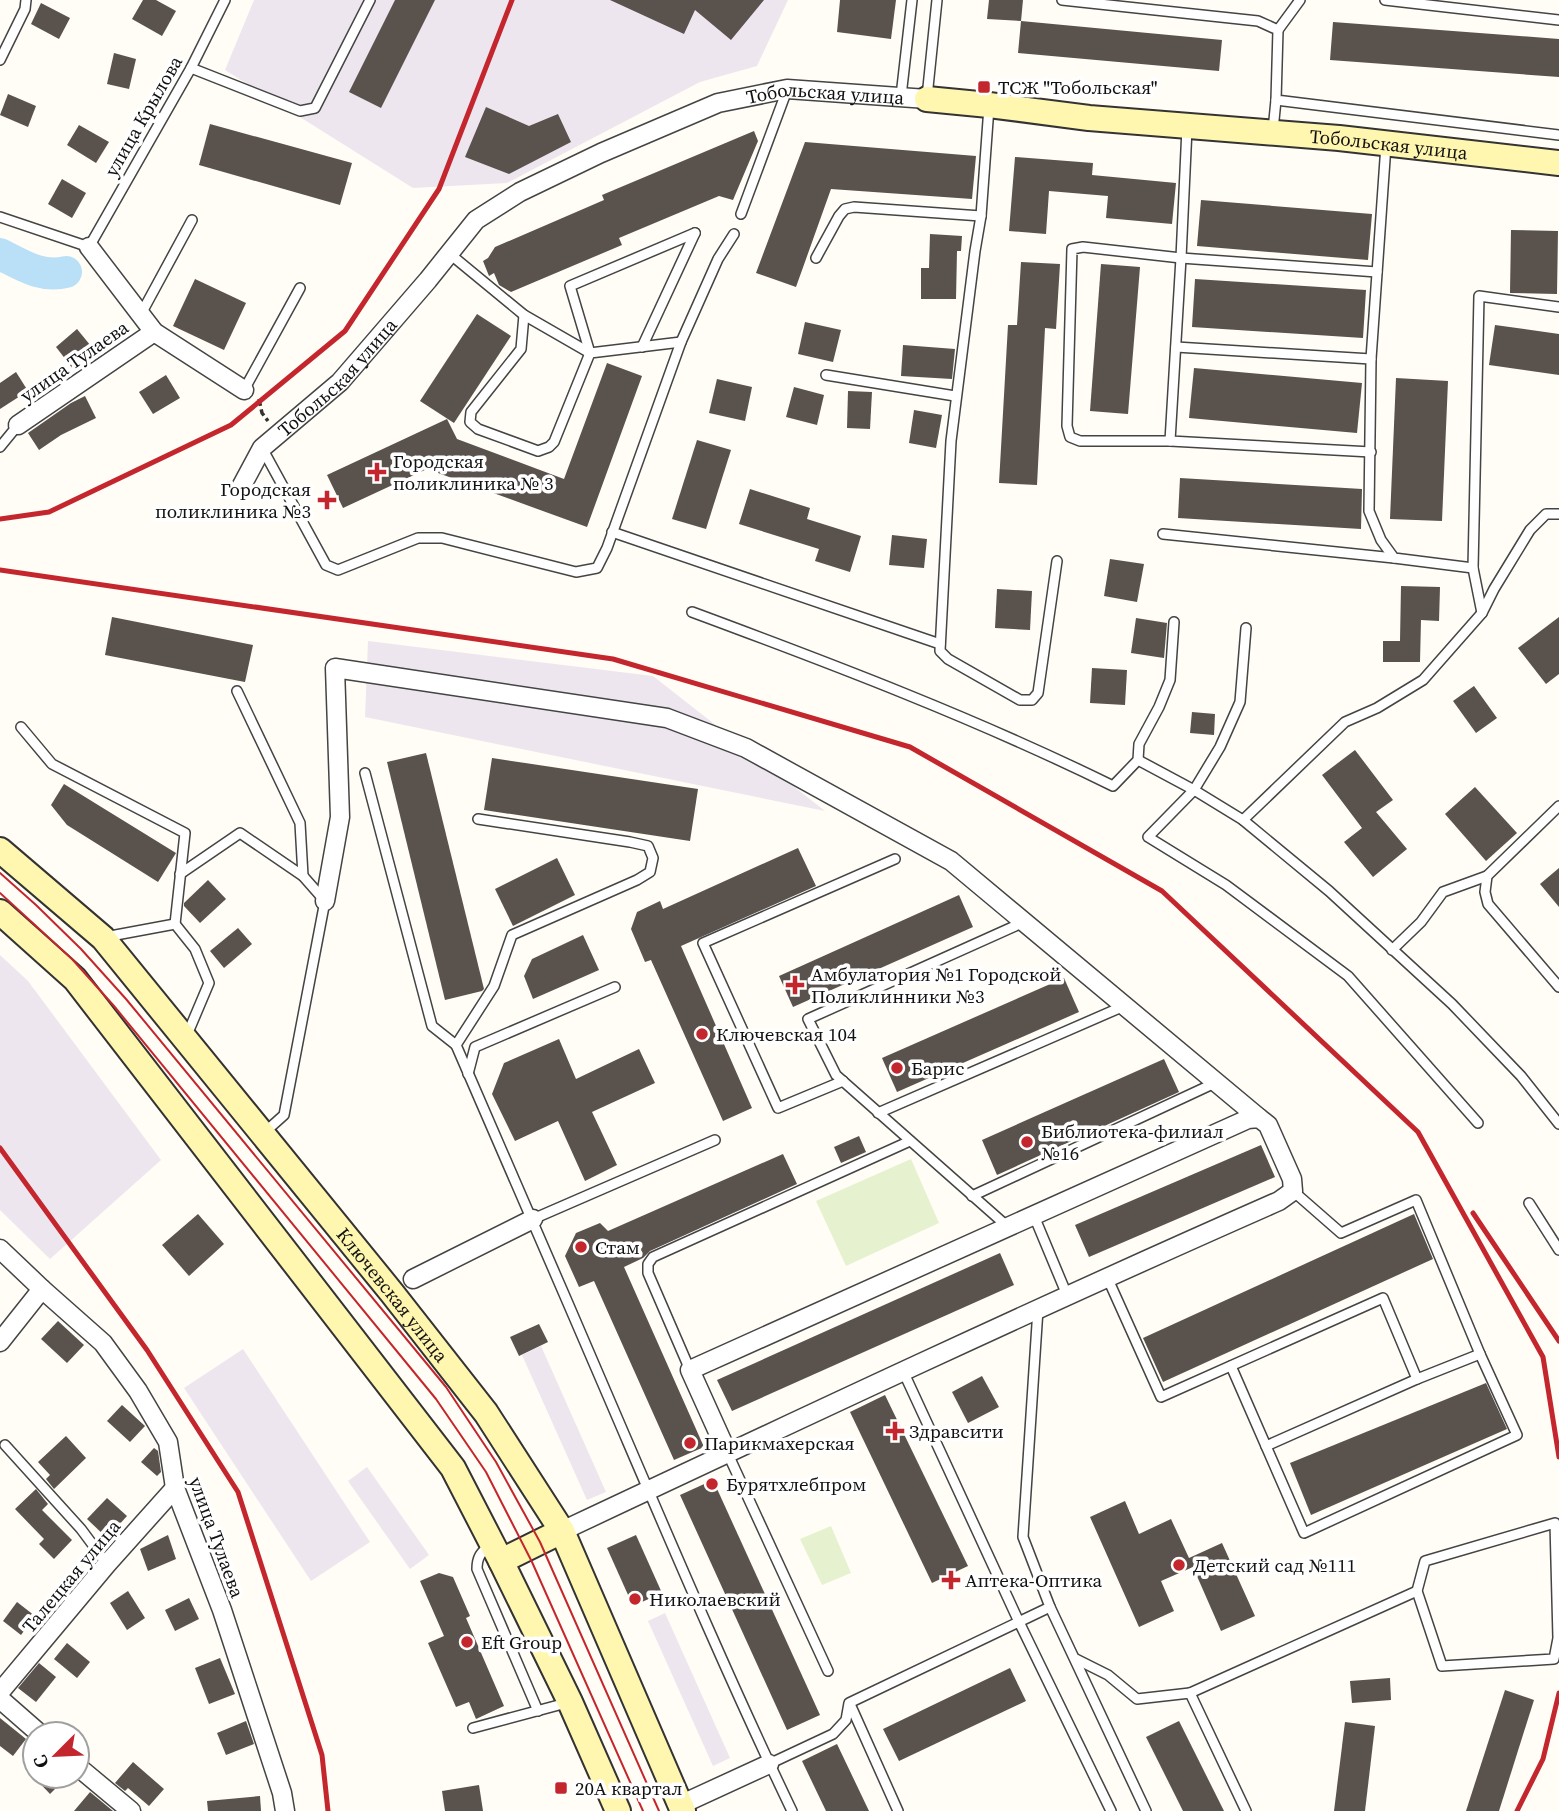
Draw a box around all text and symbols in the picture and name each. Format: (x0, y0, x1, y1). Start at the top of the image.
street label: улица Крылова (98, 51, 188, 181)
place label: ТСЖ "Тобольская" (998, 74, 1157, 100)
street label: Тобольская улица (744, 76, 905, 110)
marker: ТСЖ "Тобольская" (976, 79, 992, 95)
street label: Тобольская улица (1309, 123, 1469, 166)
street label: Тобольская улица (272, 312, 403, 442)
street label: улица Тулаева (15, 314, 134, 408)
place label: Городская поликлиника № 3 (393, 448, 553, 496)
marker: Городская поликлиника № 3 (367, 462, 387, 482)
place label: Городская поликлиника №3 (155, 476, 311, 524)
marker: Городская поликлиника №3 (317, 490, 337, 510)
place label: Амбулатория №1 Городской Поликлинники №3 (811, 961, 1062, 1009)
marker: Амбулатория №1 Городской Поликлинники №3 (785, 975, 805, 995)
place label: Ключевская 104 (716, 1021, 857, 1047)
marker: Ключевская 104 (694, 1026, 710, 1042)
place label: Барис (911, 1055, 964, 1081)
marker: Барис (889, 1060, 905, 1076)
place label: Библиотека-филиал №16 (1041, 1118, 1224, 1166)
marker: Библиотека-филиал №16 (1019, 1134, 1035, 1150)
street label: Ключевская улица (331, 1222, 455, 1368)
place label: Стам (595, 1234, 640, 1260)
marker: Стам (573, 1239, 589, 1255)
place label: Здравсити (909, 1418, 1004, 1444)
marker: Здравсити (887, 1423, 903, 1439)
place label: Парикмахерская (704, 1430, 855, 1456)
marker: Парикмахерская (682, 1435, 698, 1451)
place label: Бурятхлебпром (726, 1471, 866, 1497)
street label: улица Тулаева (183, 1473, 251, 1601)
marker: Бурятхлебпром (704, 1476, 720, 1492)
street label: Талецкая улица (16, 1514, 126, 1638)
place label: Детский сад №111 (1193, 1552, 1356, 1578)
marker: Детский сад №111 (1171, 1557, 1187, 1573)
place label: Аптека-Оптика (965, 1567, 1103, 1593)
marker: Аптека-Оптика (943, 1572, 959, 1588)
place label: Николаевский (649, 1586, 781, 1612)
marker: Николаевский (627, 1591, 643, 1607)
place label: Eft Group (481, 1629, 562, 1655)
marker: Eft Group (459, 1634, 475, 1650)
north arrow (21, 1720, 91, 1790)
text: С (26, 1751, 55, 1773)
place label: 20А квартал (575, 1775, 682, 1801)
marker: 20А квартал (553, 1780, 569, 1796)

